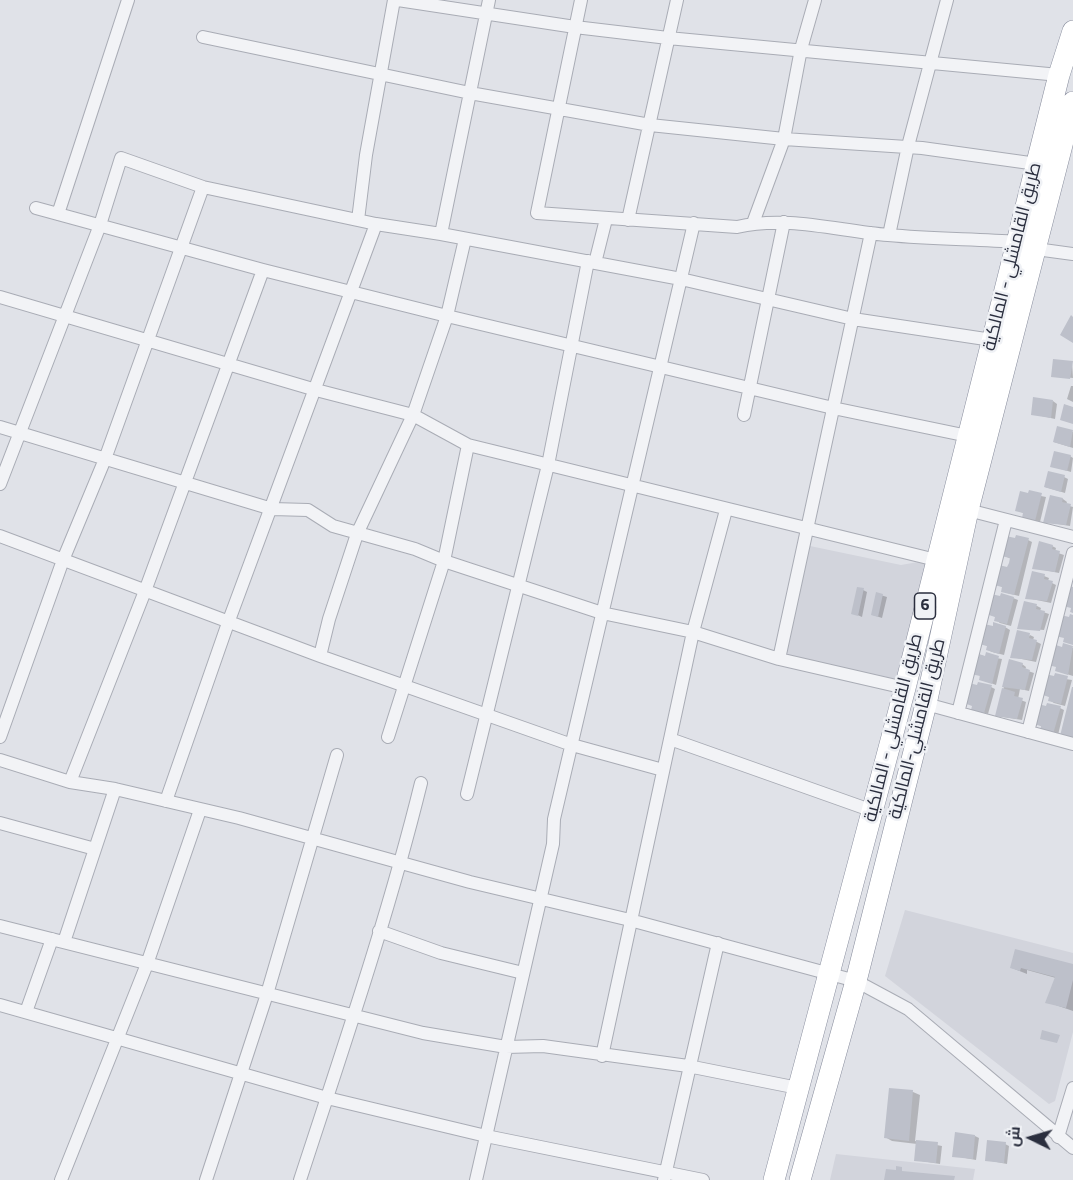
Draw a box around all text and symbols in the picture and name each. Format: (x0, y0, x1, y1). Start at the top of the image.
street label: طريق القامشلي - المالكية (979, 161, 1047, 353)
road number: 6 (914, 593, 936, 619)
street label: طريق القامشلي - المالكية (860, 632, 928, 824)
street label: طريق القامشلي-المالكية (885, 636, 951, 822)
north arrow (1001, 1108, 1061, 1168)
text: ش (1000, 1125, 1026, 1148)

